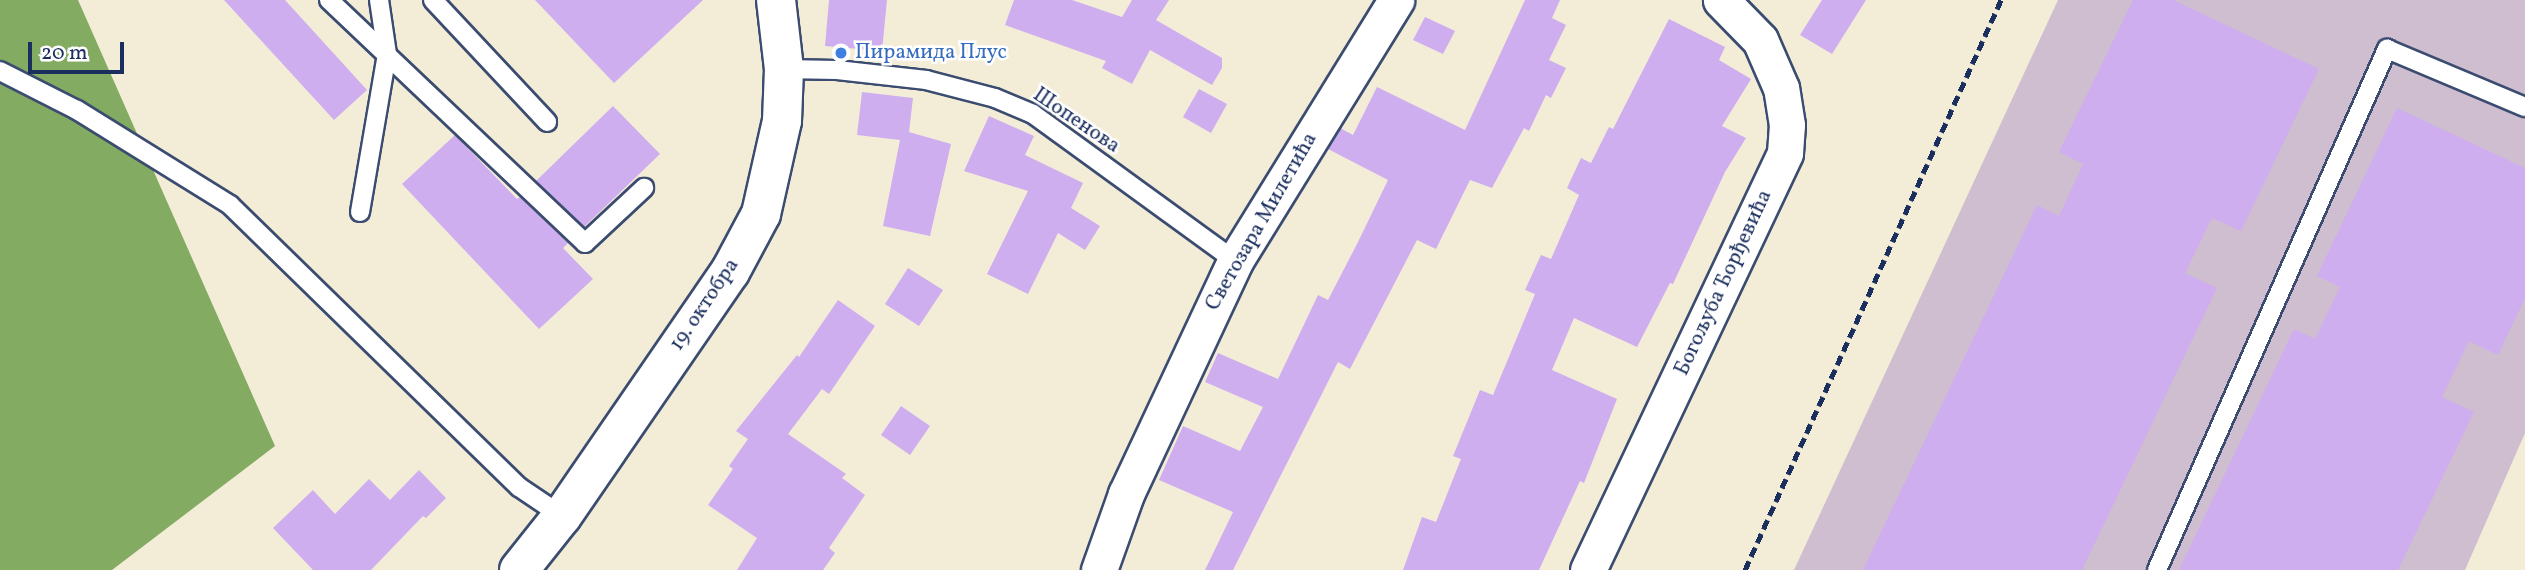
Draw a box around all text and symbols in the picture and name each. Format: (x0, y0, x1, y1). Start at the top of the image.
scale bar (32, 28, 128, 72)
text: 20 m (41, 39, 87, 68)
place label: Пирамида Плус (855, 40, 1007, 66)
marker: Пирамида Плус (833, 45, 849, 61)
street label: Шопенова (1028, 83, 1124, 159)
street label: Светозара Милетића (1201, 128, 1323, 316)
street label: Богољуба Ђорђевића (1670, 186, 1778, 380)
street label: 19. октобра (665, 254, 745, 356)

